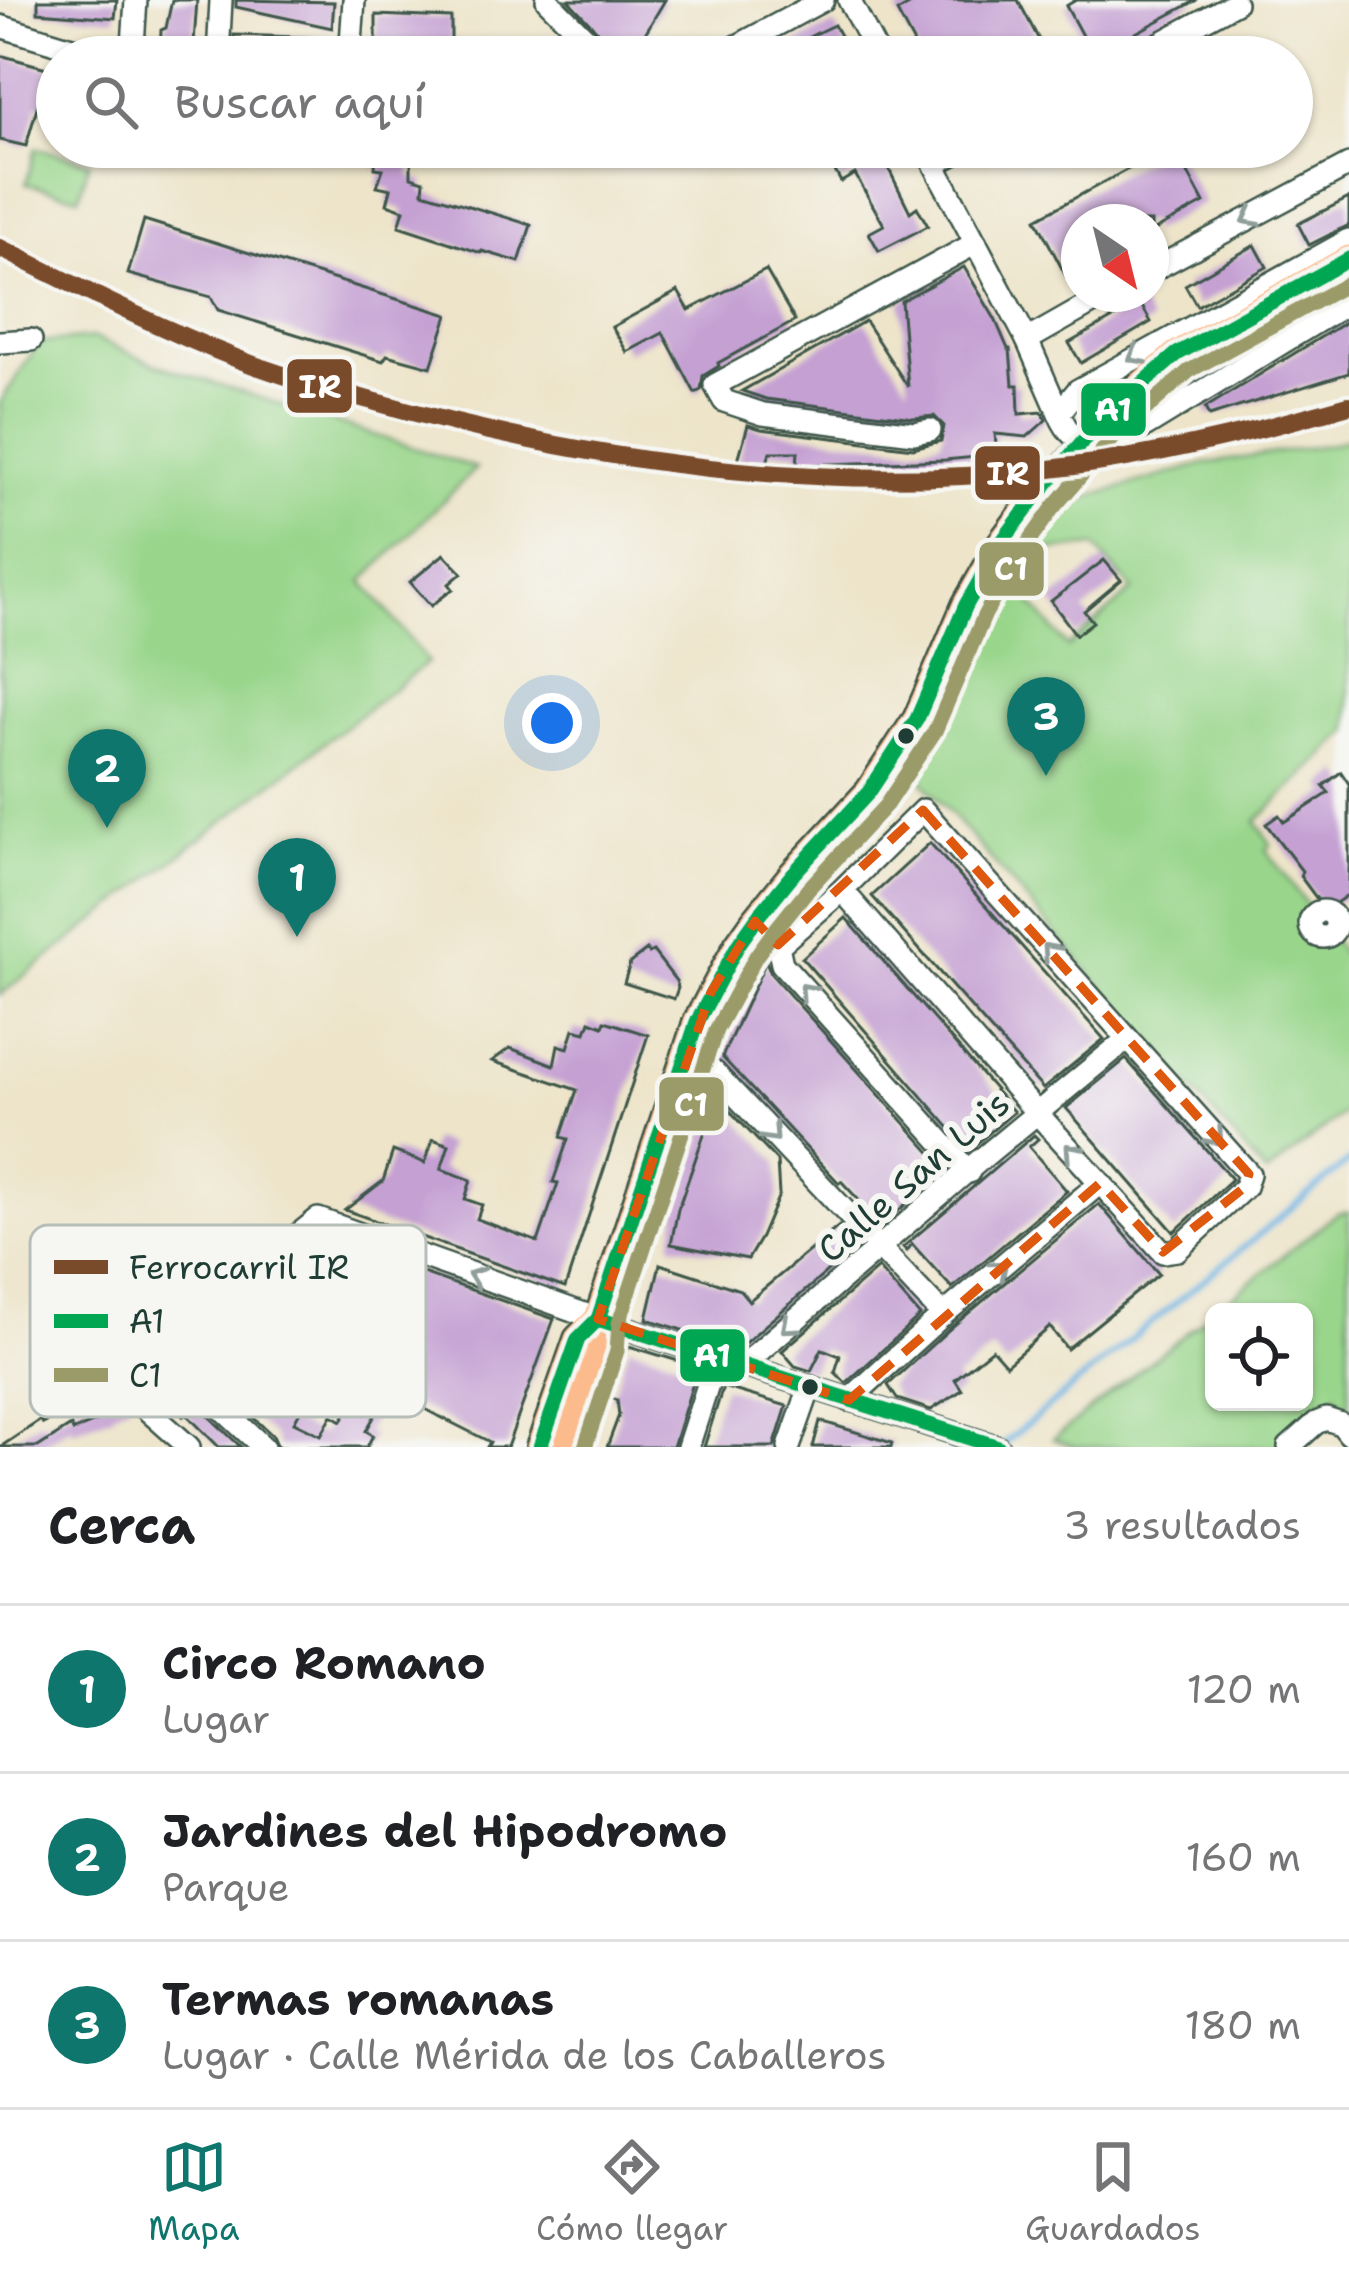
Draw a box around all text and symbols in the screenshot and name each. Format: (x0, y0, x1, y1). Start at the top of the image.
search box (36, 36, 1313, 168)
icon: search (78, 69, 144, 135)
text: Buscar aquí (174, 72, 426, 132)
north arrow (1061, 204, 1169, 312)
one-way arrow (1241, 204, 1263, 227)
one-way arrow (1127, 342, 1148, 365)
line badge: IR (285, 357, 354, 415)
text: IR (298, 364, 342, 409)
line badge: A1 (1079, 381, 1148, 438)
text: A1 (1094, 387, 1132, 432)
line badge: IR (973, 444, 1042, 502)
text: IR (986, 451, 1030, 496)
line badge: C1 (977, 540, 1046, 598)
text: C1 (994, 546, 1028, 591)
pin: 3 (1007, 677, 1085, 776)
your location (522, 693, 582, 753)
unlabelled marker (895, 725, 917, 747)
pin: 2 (68, 729, 146, 828)
pin: 1 (258, 838, 336, 937)
one-way arrow (1043, 943, 1064, 964)
one-way arrow (799, 984, 821, 1005)
line badge: C1 (657, 1075, 726, 1133)
street label: Calle San Luis (807, 1079, 1020, 1274)
text: C1 (674, 1082, 708, 1127)
one-way arrow (757, 1120, 779, 1141)
one-way arrow (1202, 1124, 1223, 1145)
one-way arrow (1065, 1144, 1086, 1165)
legend (30, 1225, 426, 1417)
text: Ferrocarril IR (129, 1245, 349, 1290)
one-way arrow (986, 1260, 1008, 1282)
one-way arrow (466, 1265, 487, 1290)
text: A1 (129, 1299, 165, 1344)
map controls (1205, 1303, 1313, 1411)
button: locate (1205, 1303, 1313, 1411)
one-way arrow (781, 1312, 803, 1334)
line badge: A1 (678, 1327, 747, 1384)
text: A1 (693, 1333, 731, 1378)
text: C1 (129, 1353, 162, 1398)
unlabelled marker (799, 1376, 821, 1398)
text: Cerca (48, 1491, 195, 1559)
text: 3 resultados (1063, 1499, 1301, 1551)
text: Circo Romano (162, 1633, 486, 1693)
text: 1 (78, 1663, 96, 1715)
text: 120 m (1186, 1663, 1301, 1715)
text: Lugar (162, 1693, 270, 1745)
text: Jardines del Hipodromo (162, 1801, 727, 1861)
text: 2 (73, 1831, 101, 1883)
text: 160 m (1186, 1831, 1301, 1883)
text: Parque (162, 1861, 290, 1913)
text: Termas romanas (162, 1969, 554, 2029)
text: 3 (73, 1999, 101, 2051)
text: 180 m (1185, 1999, 1301, 2051)
text: Lugar · Calle Mérida de los Caballeros (162, 2029, 887, 2081)
tab: Mapa (148, 2134, 240, 2251)
tab: Cómo llegar (536, 2134, 728, 2251)
tab: Guardados (1025, 2134, 1201, 2251)

